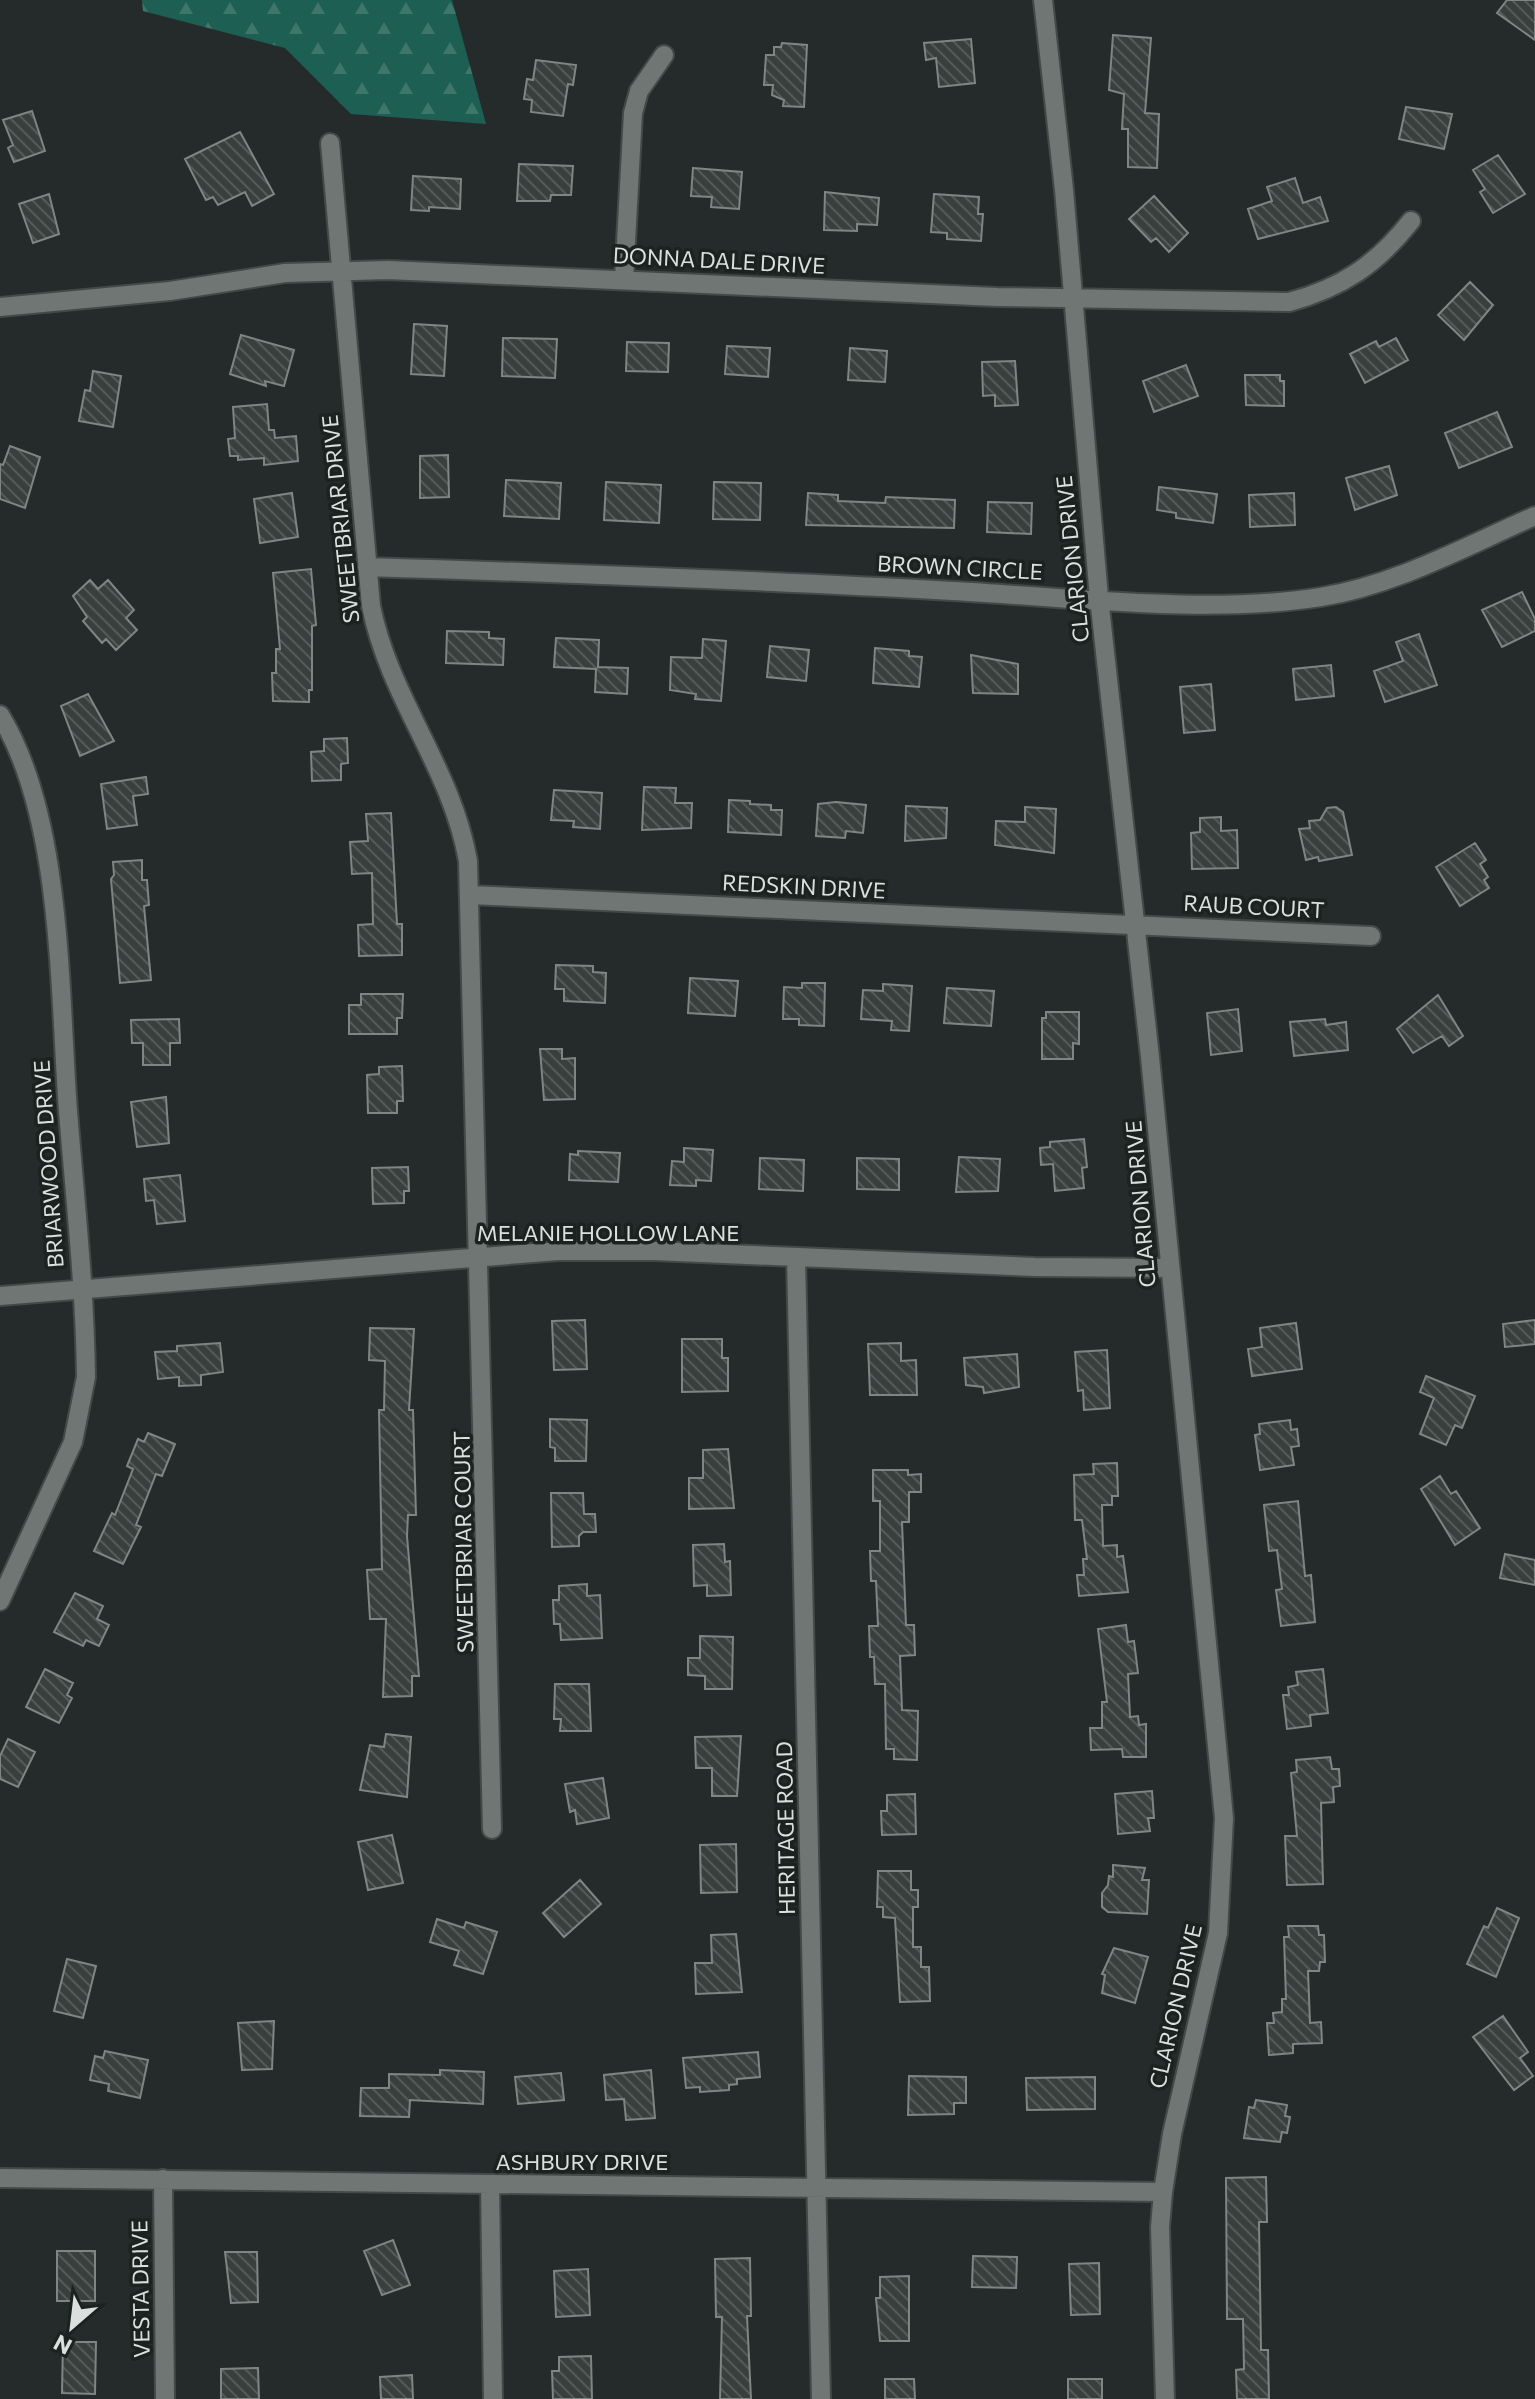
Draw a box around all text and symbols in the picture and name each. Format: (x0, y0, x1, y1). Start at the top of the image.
street label: DONNA DALE DRIVE (612, 241, 826, 279)
street label: SWEETBRIAR DRIVE (316, 413, 364, 625)
street label: CLARION DRIVE (1050, 474, 1094, 644)
street label: BROWN CIRCLE (877, 549, 1043, 585)
street label: REDSKIN DRIVE (721, 868, 887, 904)
street label: RAUB COURT (1183, 889, 1325, 923)
street label: BRIARWOOD DRIVE (27, 1059, 69, 1269)
street label: CLARION DRIVE (1119, 1119, 1161, 1289)
street label: MELANIE HOLLOW LANE (477, 1219, 739, 1246)
street label: SWEETBRIAR COURT (448, 1431, 478, 1653)
street label: HERITAGE ROAD (770, 1741, 800, 1915)
street label: CLARION DRIVE (1143, 1921, 1207, 2091)
street label: ASHBURY DRIVE (496, 2148, 668, 2175)
street label: VESTA DRIVE (125, 2220, 155, 2358)
north arrow (32, 2287, 112, 2367)
text: N (49, 2329, 76, 2361)

